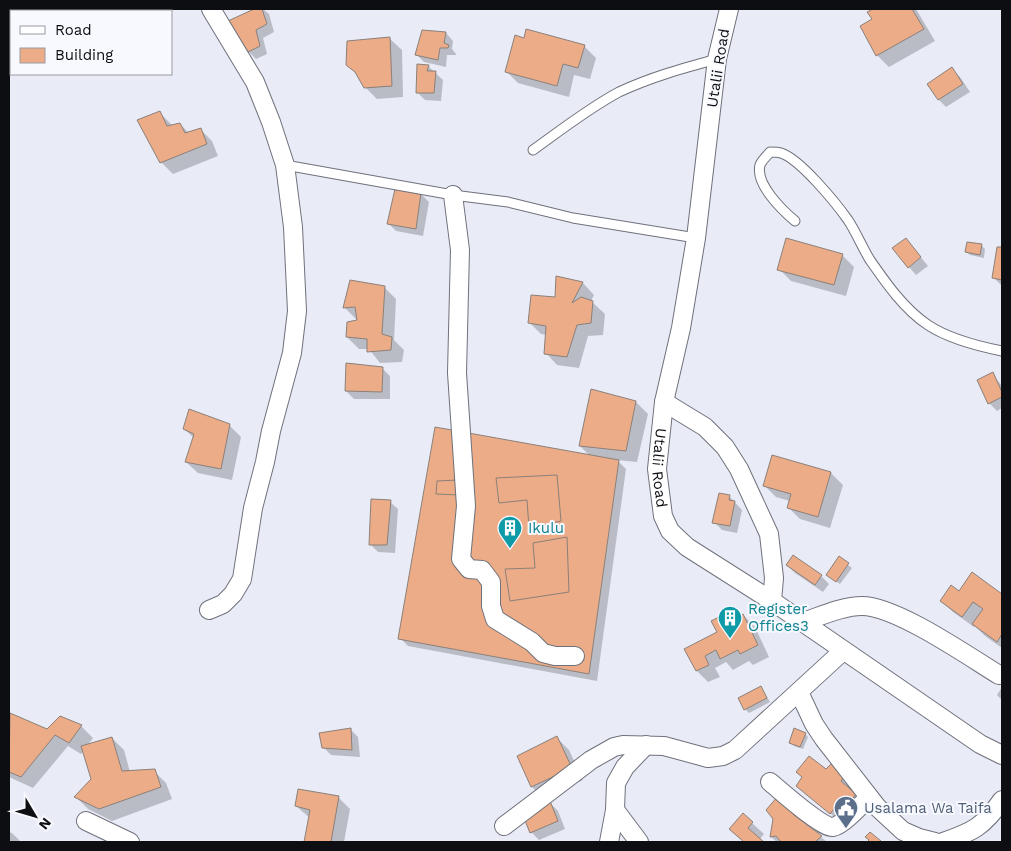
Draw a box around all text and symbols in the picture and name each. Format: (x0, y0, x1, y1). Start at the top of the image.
legend (10, 10, 172, 75)
text: Road (55, 21, 92, 39)
street label: Utalii Road (703, 27, 733, 109)
text: Building (55, 46, 113, 64)
street label: Utalii Road (648, 427, 671, 509)
building icon: Ikulu (497, 515, 523, 549)
place label: Ikulu (528, 519, 564, 537)
place label: Register Offices3 (748, 600, 809, 635)
building icon: Register Offices3 (717, 605, 743, 639)
north arrow (10, 791, 60, 841)
public building icon: Usalama Wa Taifa (833, 795, 859, 829)
place label: Usalama Wa Taifa (864, 799, 992, 817)
text: N (36, 815, 55, 833)

